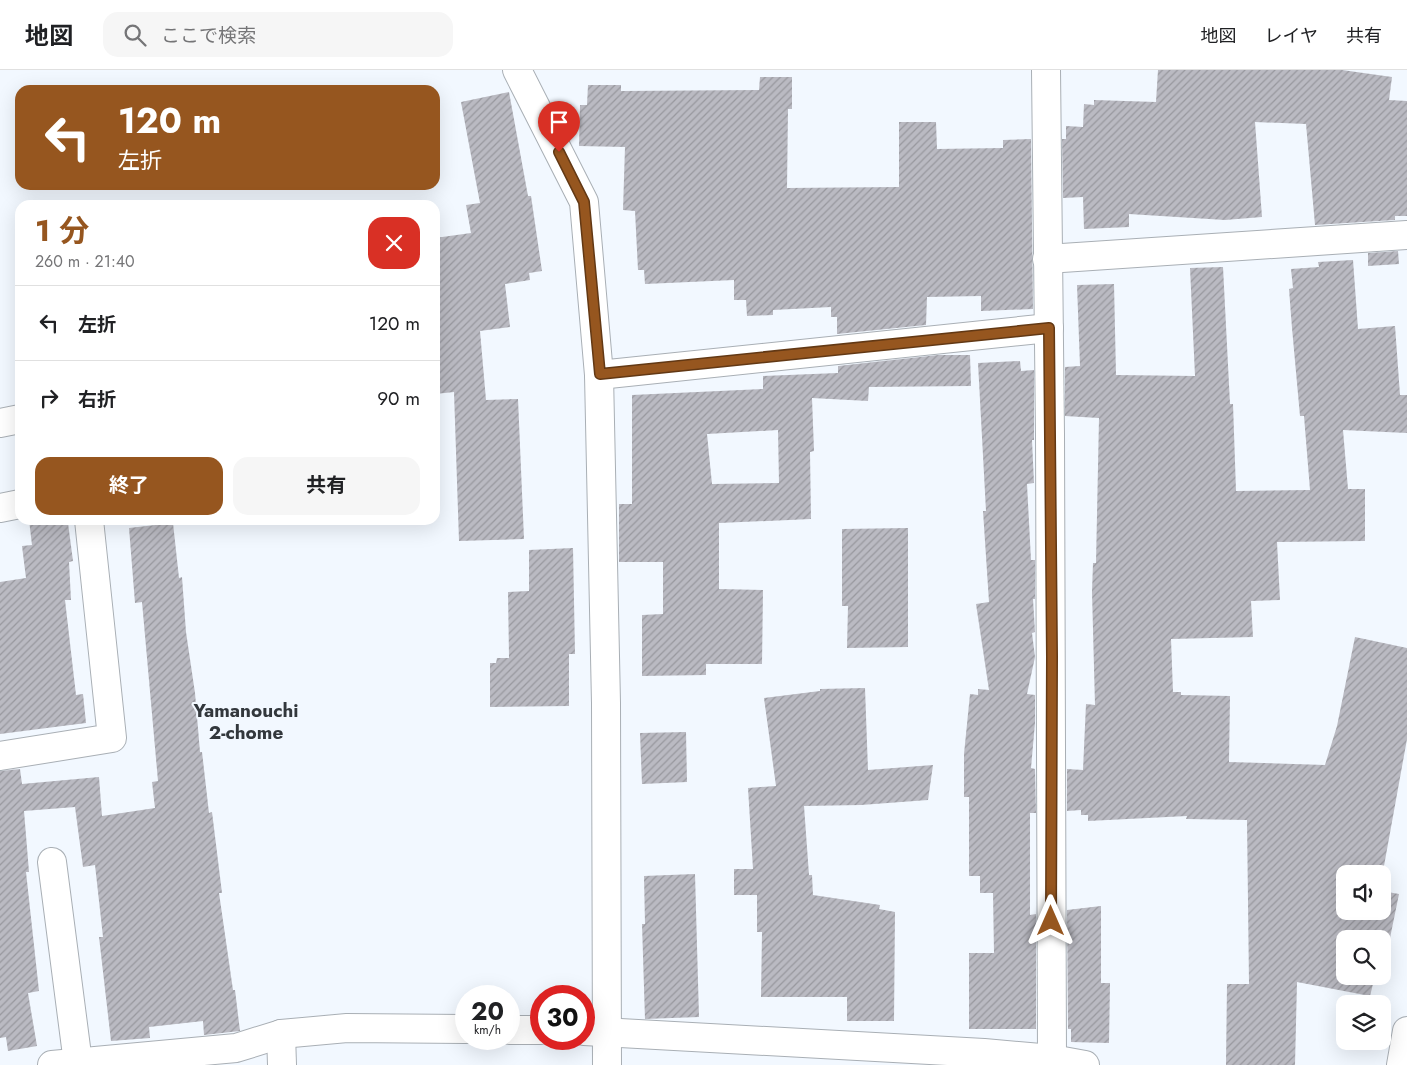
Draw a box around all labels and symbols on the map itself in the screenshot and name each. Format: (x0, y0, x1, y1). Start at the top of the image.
pin (538, 101, 580, 152)
district label: Yamanouchi 2-chome (192, 697, 299, 746)
position arrow (1024, 894, 1076, 946)
speed limit sign: 30 (530, 985, 595, 1050)

